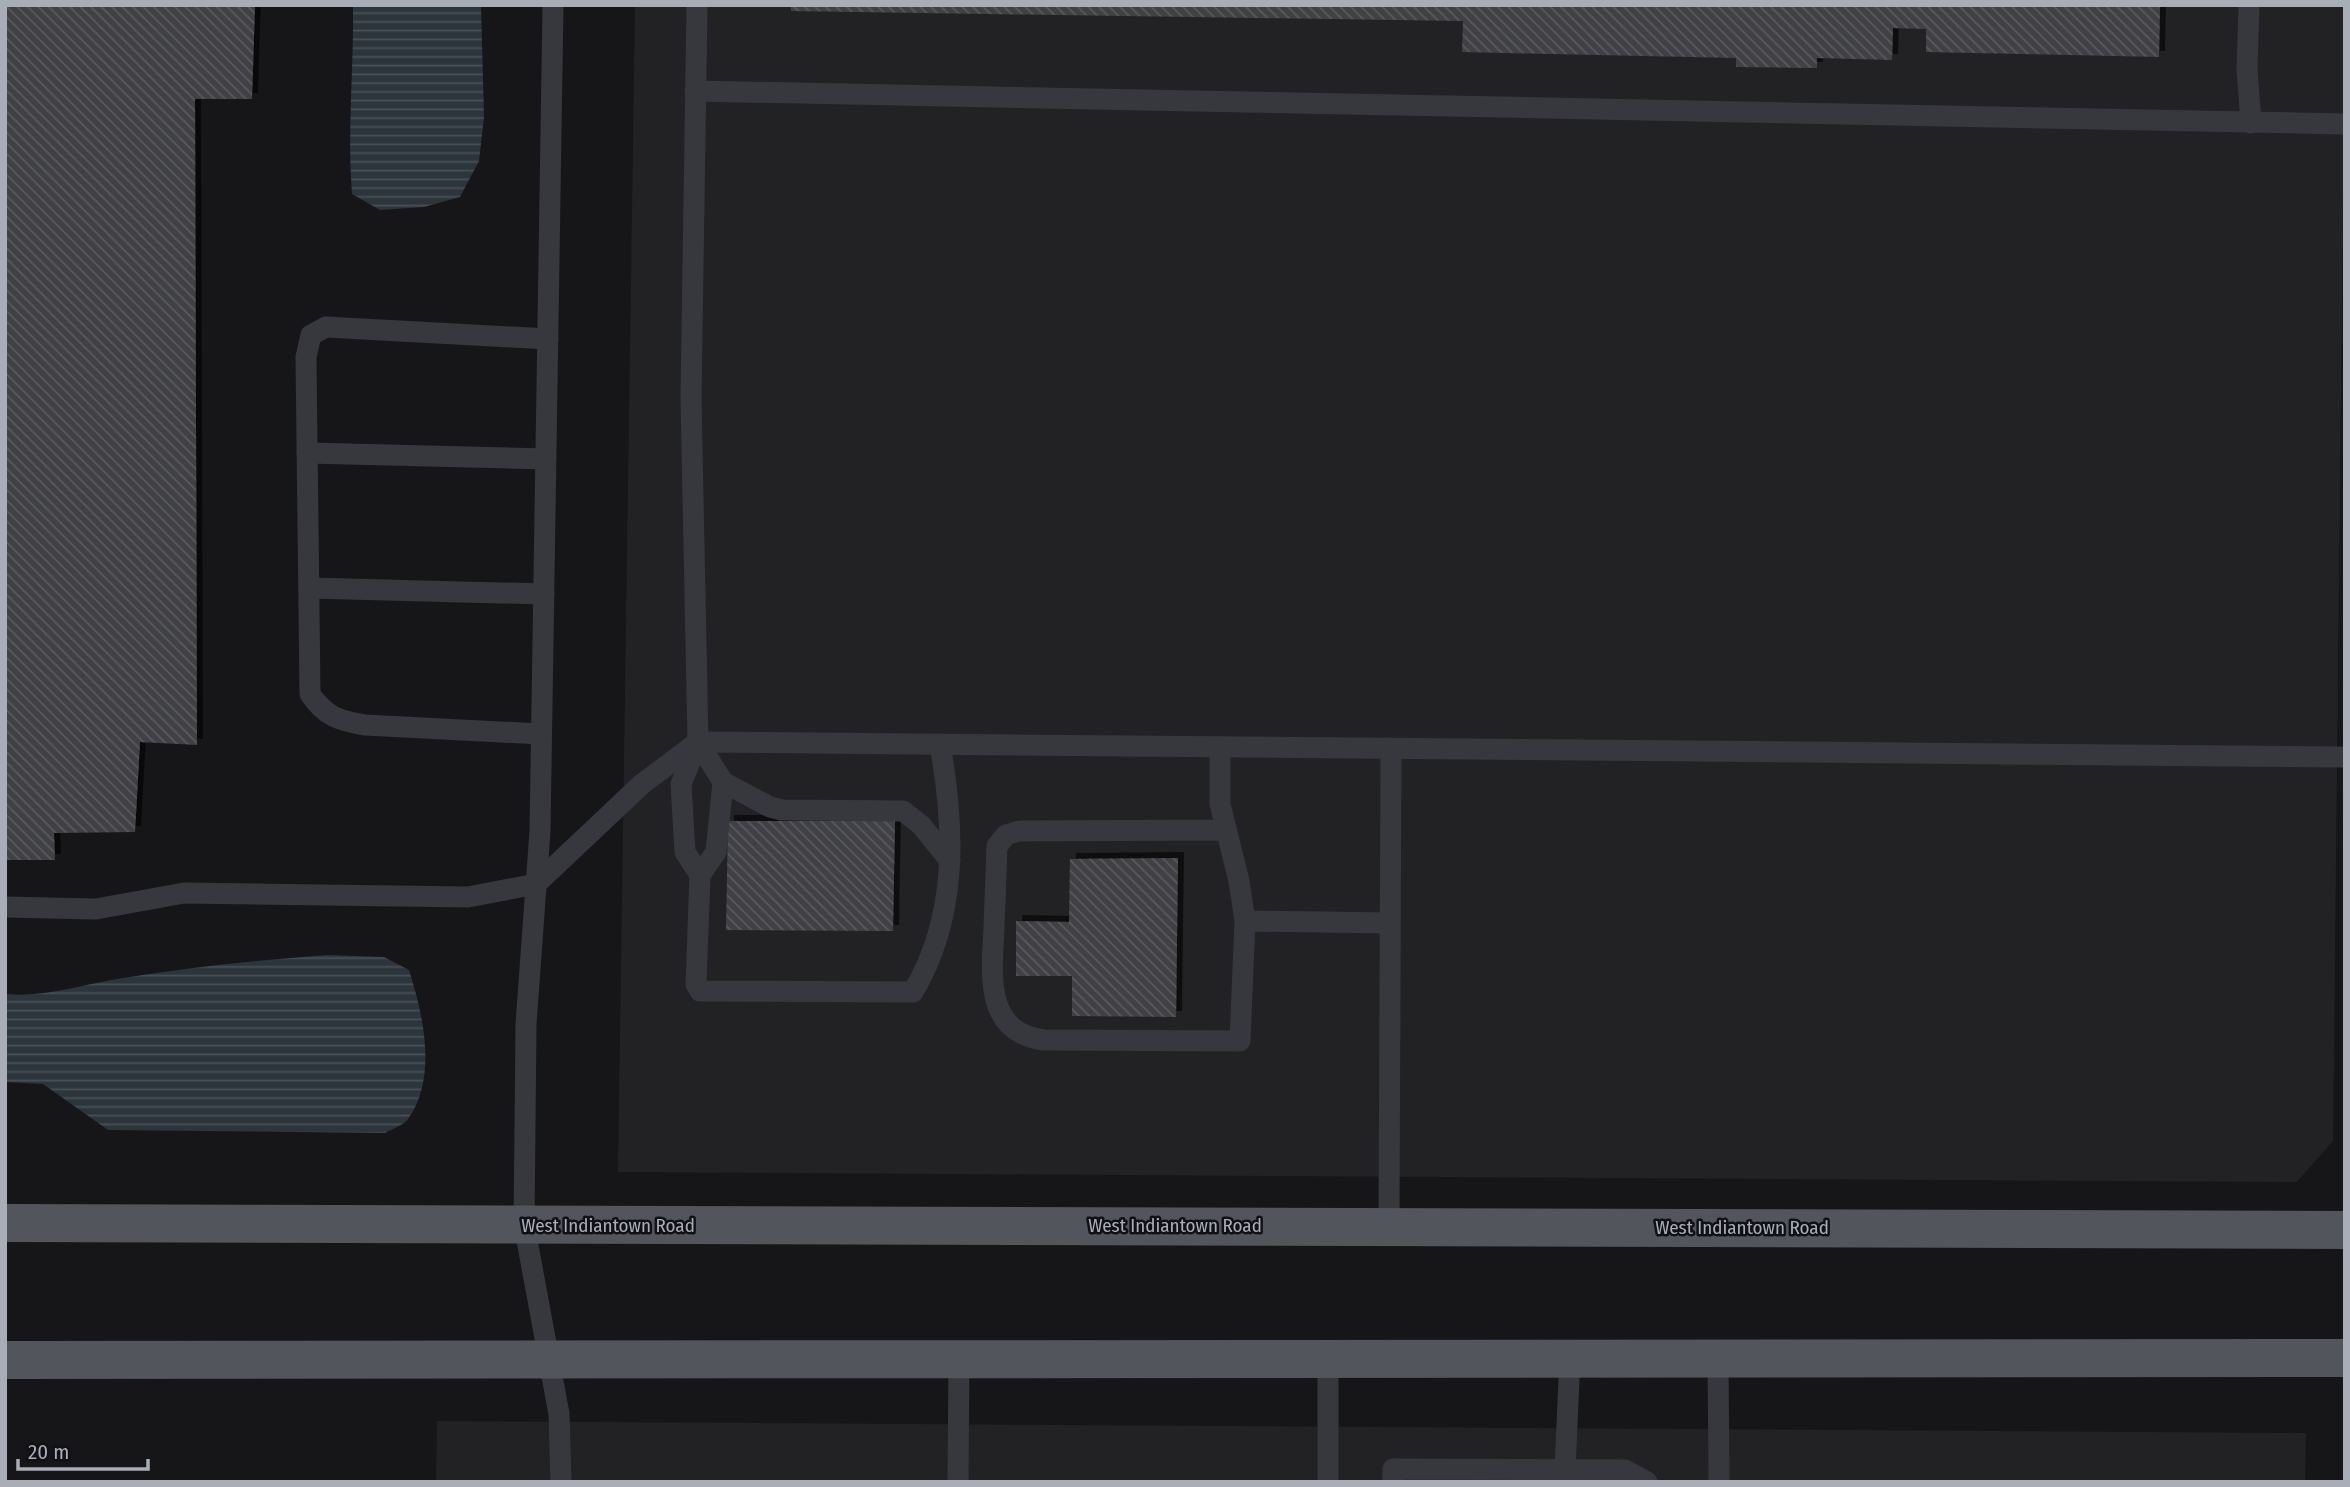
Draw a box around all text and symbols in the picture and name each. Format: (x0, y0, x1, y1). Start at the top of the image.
street label: West Indiantown Road (521, 1214, 695, 1237)
street label: West Indiantown Road (1088, 1214, 1262, 1237)
street label: West Indiantown Road (1655, 1216, 1829, 1239)
scale bar (18, 1428, 147, 1472)
text: 20 m (28, 1439, 69, 1465)

